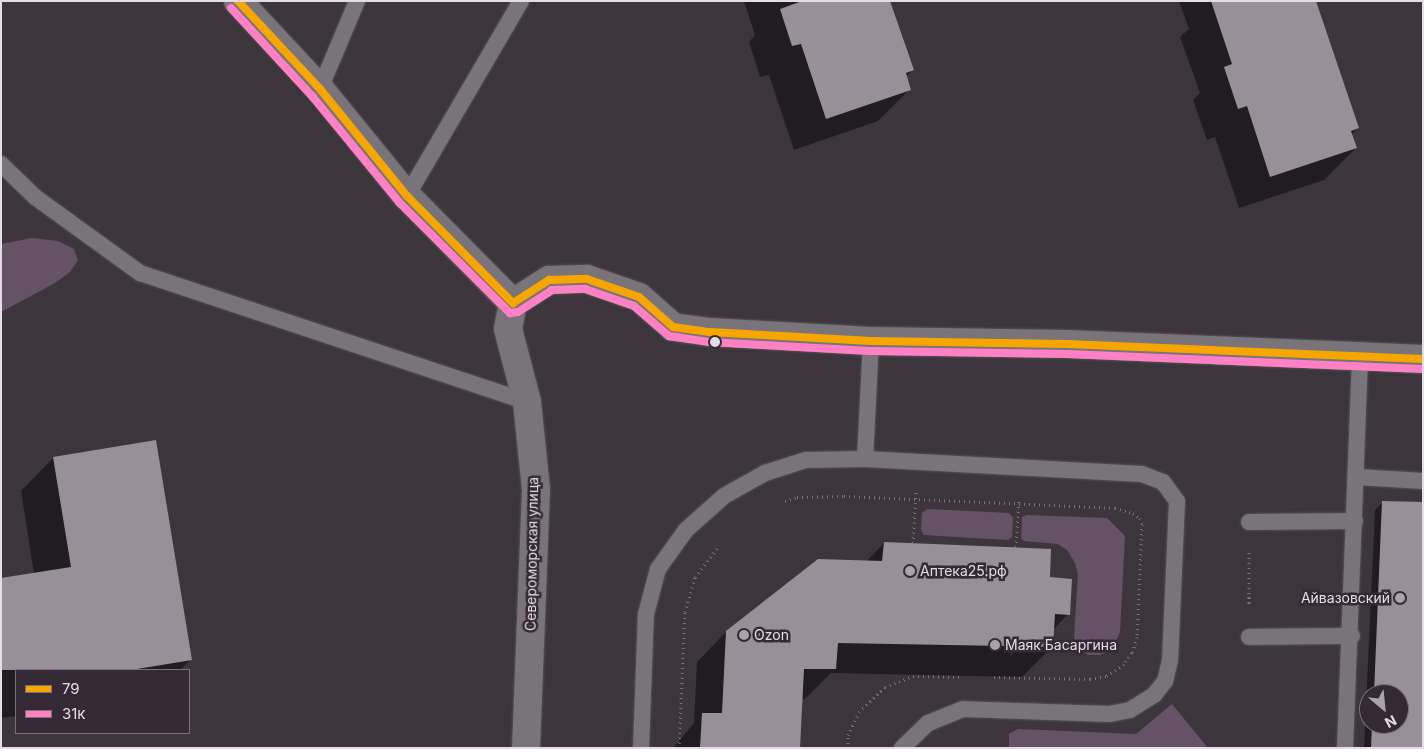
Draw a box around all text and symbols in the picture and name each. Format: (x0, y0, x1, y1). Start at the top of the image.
unlabelled marker (710, 337, 720, 347)
street label: Североморская улица (522, 477, 542, 631)
place label: Аптека25.рф (920, 563, 1007, 579)
marker: Аптека25.рф (904, 565, 916, 577)
place label: Айвазовский (1301, 590, 1390, 606)
marker: Айвазовский (1394, 592, 1406, 604)
place label: Ozon (754, 627, 789, 643)
marker: Ozon (738, 629, 750, 641)
place label: Маяк Басаргина (1005, 637, 1117, 653)
marker: Маяк Басаргина (989, 639, 1001, 651)
legend (15, 669, 190, 734)
text: 79 (62, 679, 80, 698)
north arrow (1359, 684, 1409, 734)
text: 31к (62, 704, 86, 723)
text: N (1382, 712, 1400, 732)

